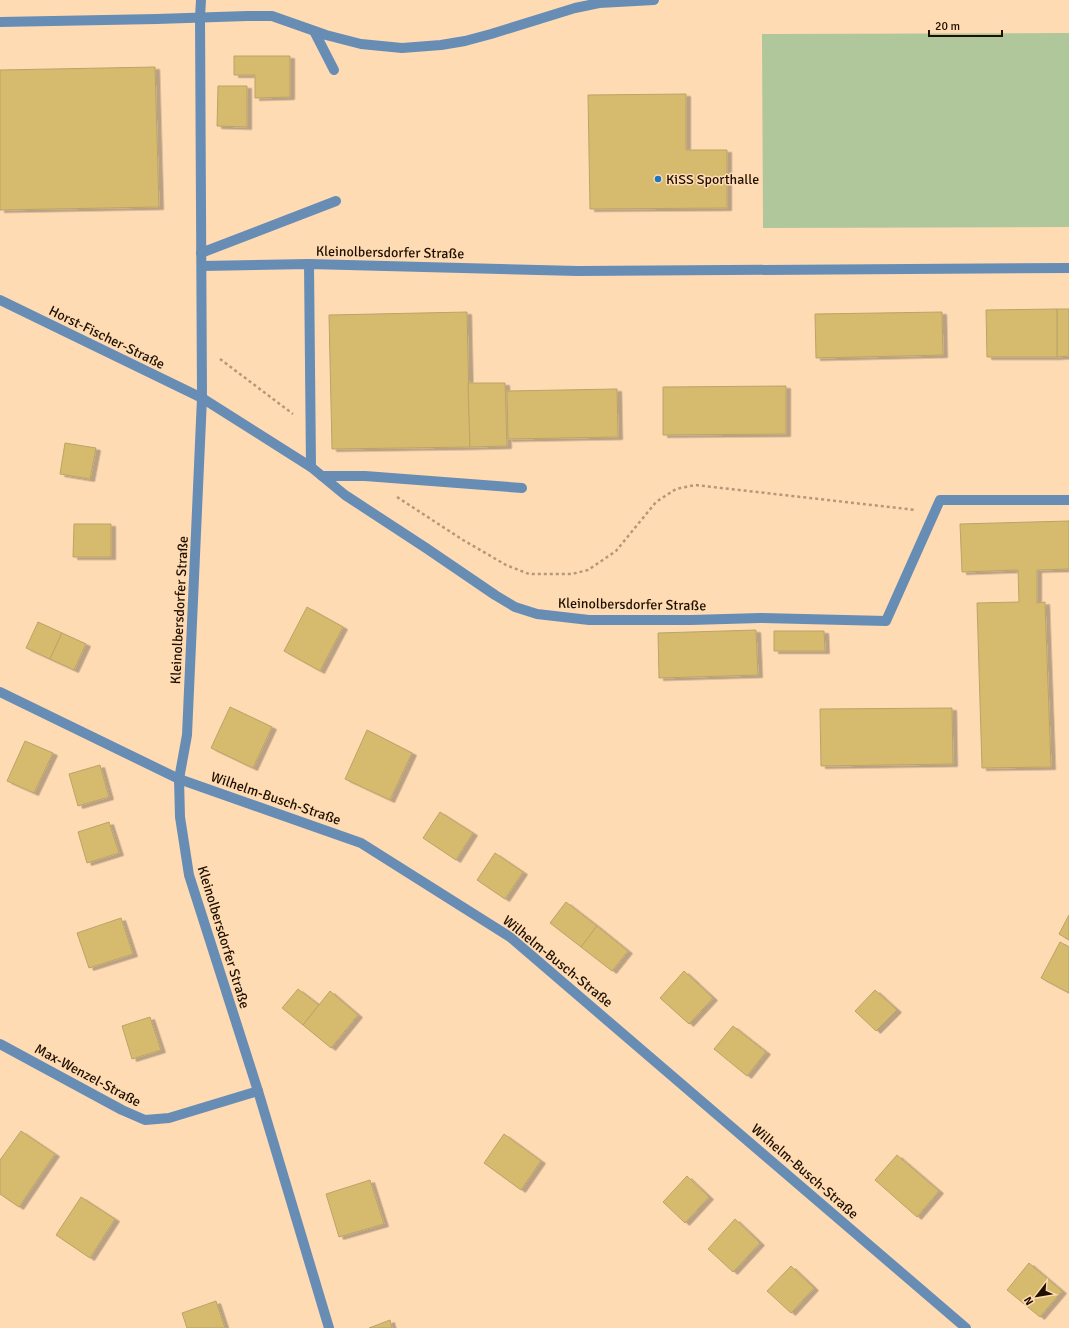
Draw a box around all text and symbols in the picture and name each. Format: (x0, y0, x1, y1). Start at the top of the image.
scale bar (929, 12, 1002, 38)
text: 20 m (935, 19, 960, 34)
place label: KiSS Sporthalle (666, 171, 759, 188)
marker: KiSS Sporthalle (653, 174, 663, 184)
street label: Kleinolbersdorfer Straße (316, 243, 464, 262)
street label: Horst-Fischer-Straße (46, 302, 168, 373)
street label: Kleinolbersdorfer Straße (167, 535, 192, 685)
street label: Kleinolbersdorfer Straße (558, 595, 706, 614)
street label: Wilhelm-Busch-Straße (208, 768, 343, 829)
street label: Kleinolbersdorfer Straße (194, 864, 253, 1011)
street label: Wilhelm-Busch-Straße (499, 912, 616, 1011)
street label: Max-Wenzel-Straße (32, 1040, 144, 1111)
street label: Wilhelm-Busch-Straße (748, 1120, 862, 1223)
north arrow (1017, 1276, 1057, 1316)
text: N (1021, 1294, 1036, 1308)

